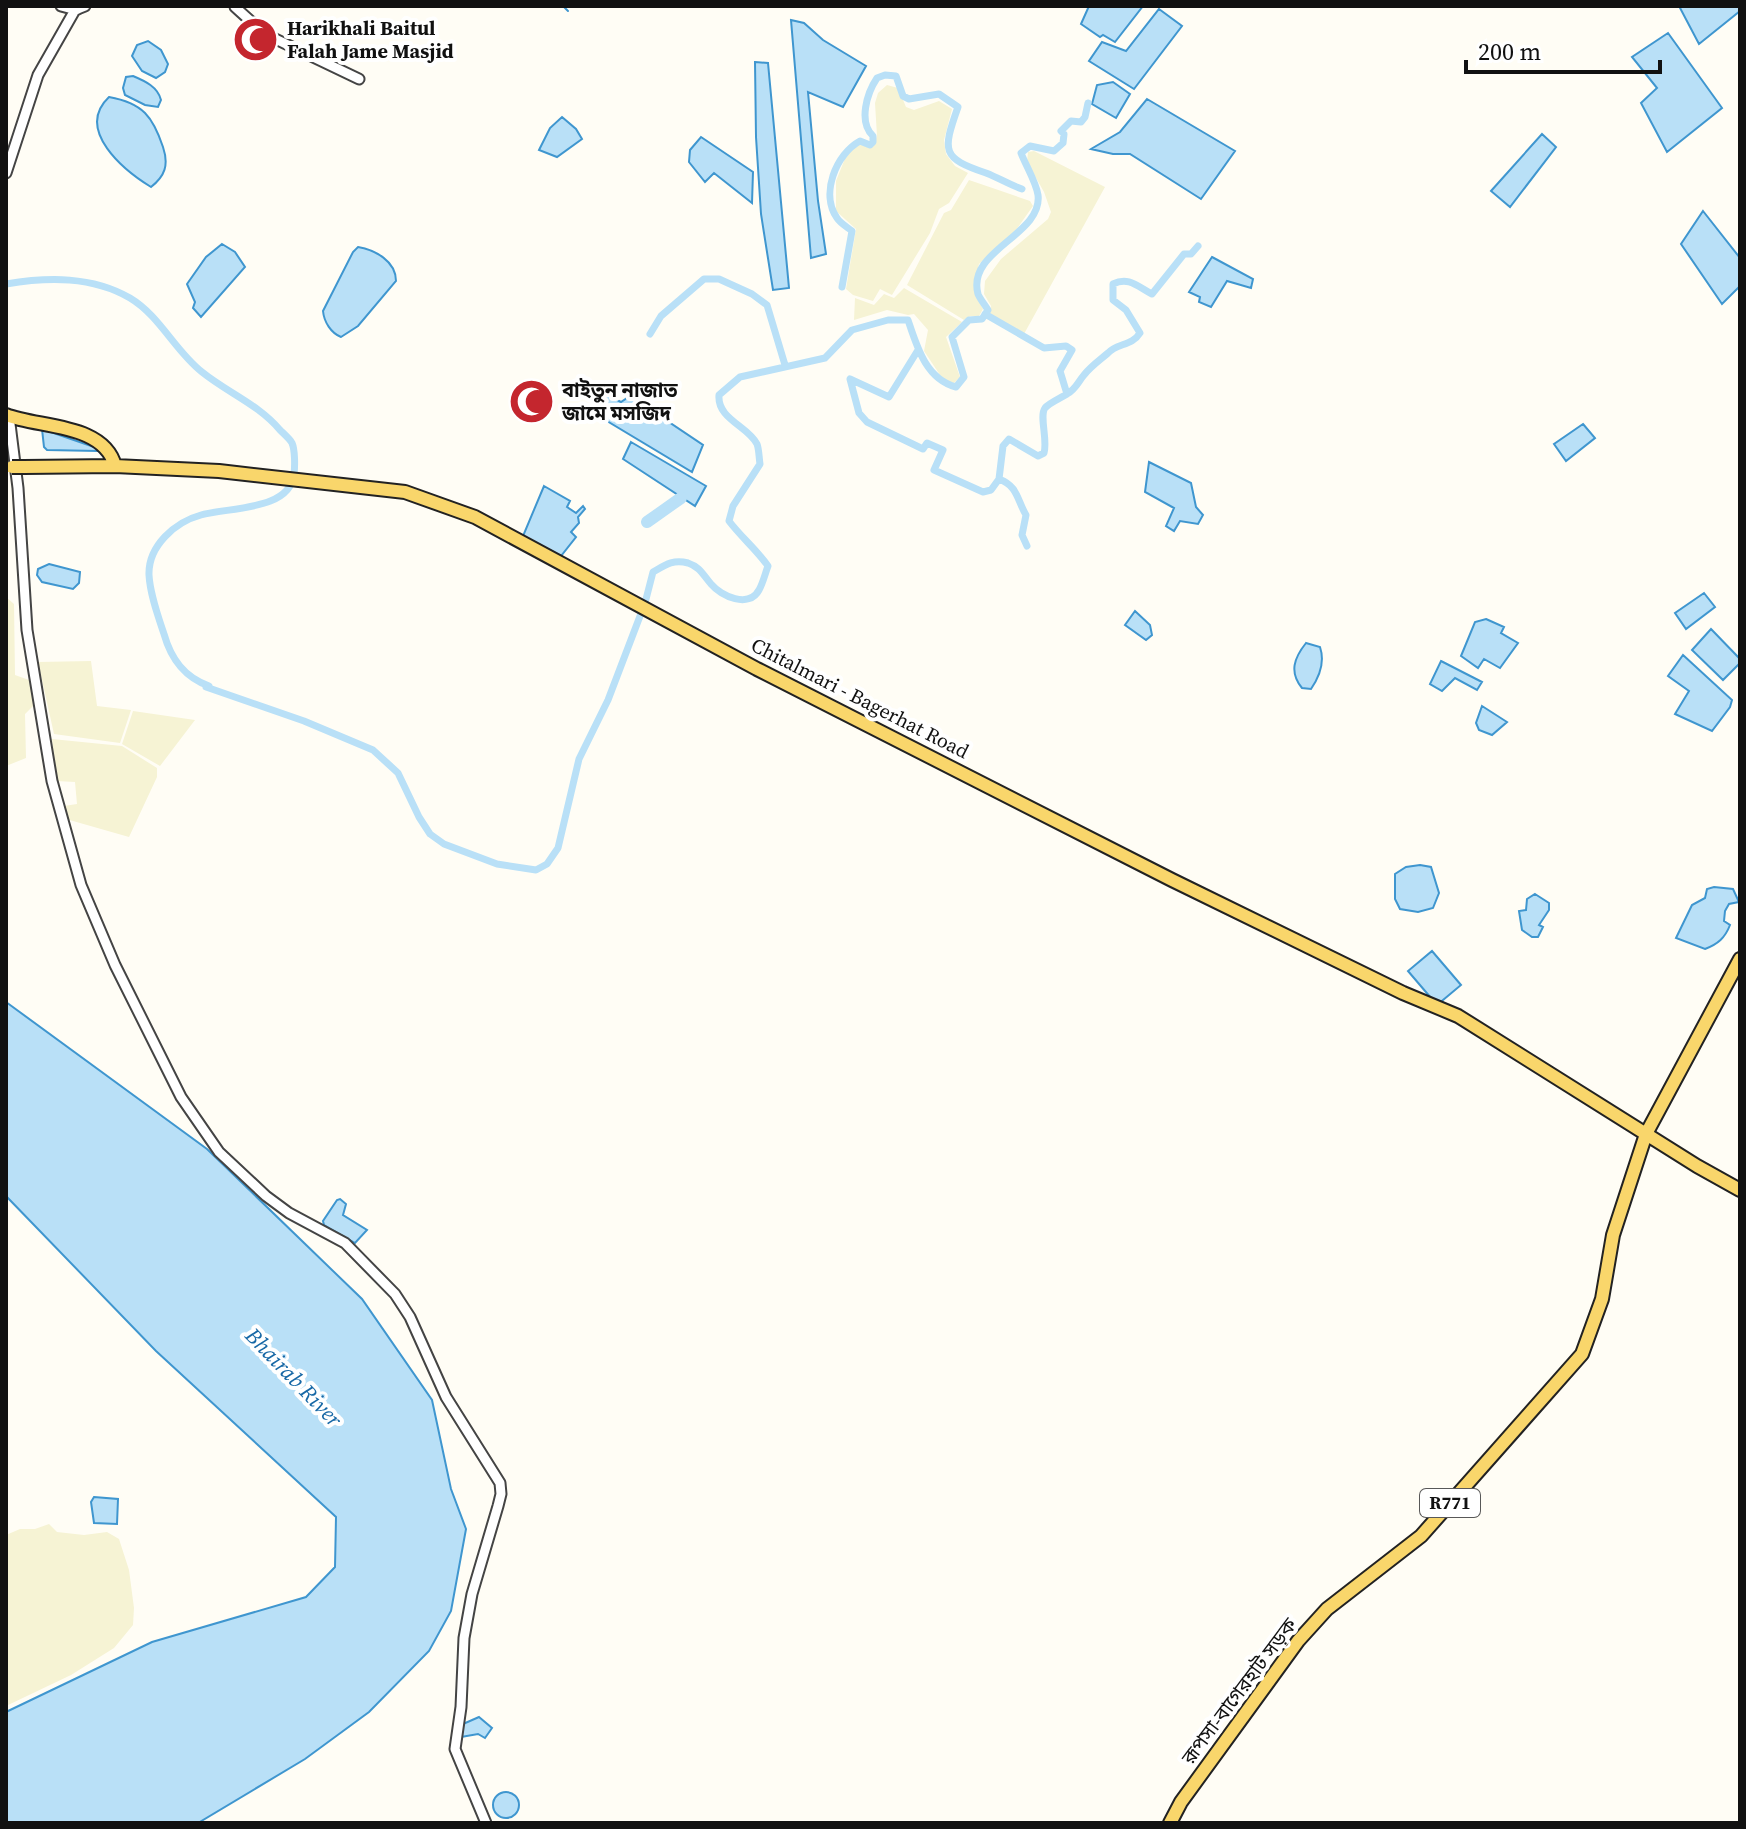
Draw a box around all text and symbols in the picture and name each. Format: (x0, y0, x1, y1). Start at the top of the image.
place label: Harikhali Baitul Falah Jame Masjid (287, 14, 454, 65)
mosque icon: Harikhali Baitul Falah Jame Masjid (232, 16, 280, 64)
scale bar (1466, 24, 1660, 74)
text: 200 m (1478, 35, 1541, 68)
place label: বাইতুন নাজাত জামে মসজিদ (561, 376, 678, 427)
mosque icon: বাইতুন নাজাত জামে মসজিদ (507, 377, 555, 425)
street label: Chitalmari - Bagerhat Road (746, 631, 974, 766)
water label: Bhairab River (238, 1320, 350, 1434)
road number: R771 (1420, 1489, 1480, 1517)
street label: রূপসা-বাগেরহাট সড়ক (1174, 1611, 1304, 1771)

